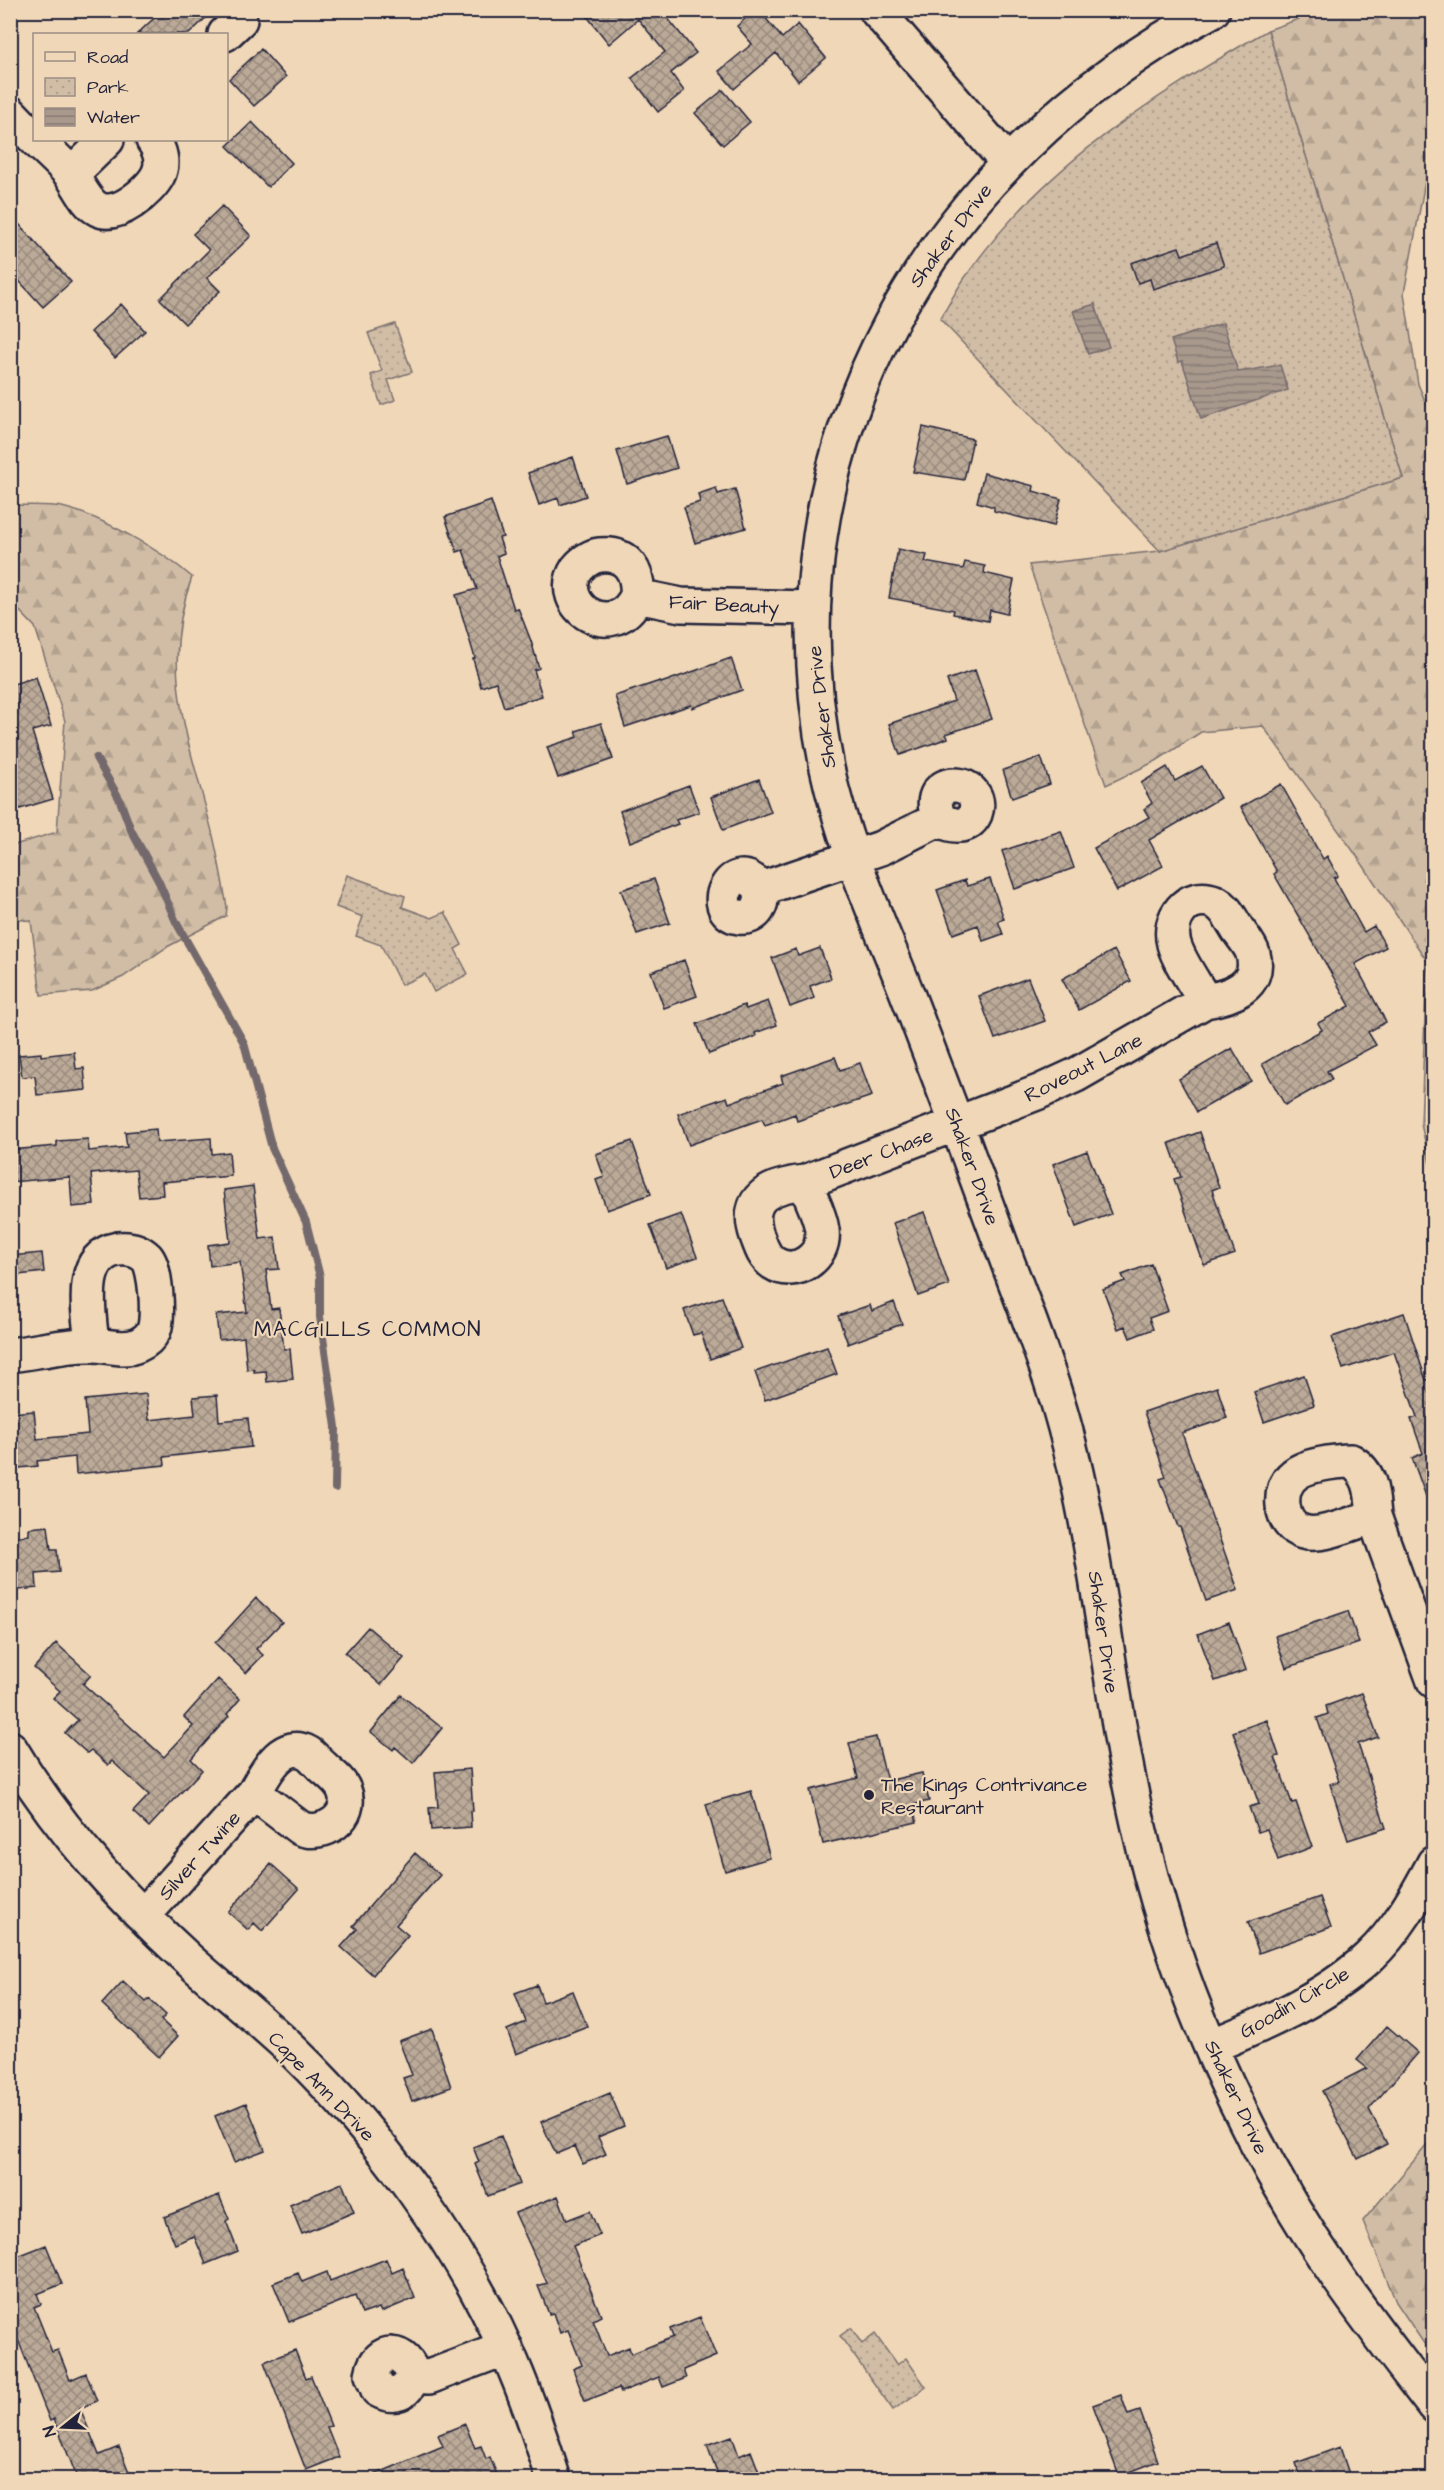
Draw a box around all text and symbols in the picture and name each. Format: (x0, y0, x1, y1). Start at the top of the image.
legend (33, 33, 228, 141)
text: Road (87, 45, 128, 70)
text: Park (87, 75, 129, 100)
text: Water (87, 105, 140, 130)
street label: Shaker Drive (903, 178, 999, 293)
street label: Fair Beauty (668, 588, 780, 623)
street label: Shaker Drive (801, 644, 843, 770)
street label: Roveout Lane (1020, 1026, 1147, 1110)
street label: Shaker Drive (938, 1104, 1006, 1229)
street label: Deer Chase (826, 1121, 937, 1186)
district label: MACGILLS COMMON (254, 1315, 482, 1344)
street label: Shaker Drive (1081, 1569, 1125, 1695)
place label: The Kings Contrivance Restaurant (881, 1771, 1087, 1822)
marker: The Kings Contrivance Restaurant (862, 1788, 876, 1802)
street label: Silver Twine (152, 1805, 248, 1907)
street label: Goodin Circle (1234, 1960, 1355, 2046)
street label: Cape Ann Drive (261, 2025, 381, 2148)
street label: Shaker Drive (1197, 2036, 1275, 2159)
north arrow (33, 2397, 93, 2457)
text: N (38, 2423, 62, 2439)

